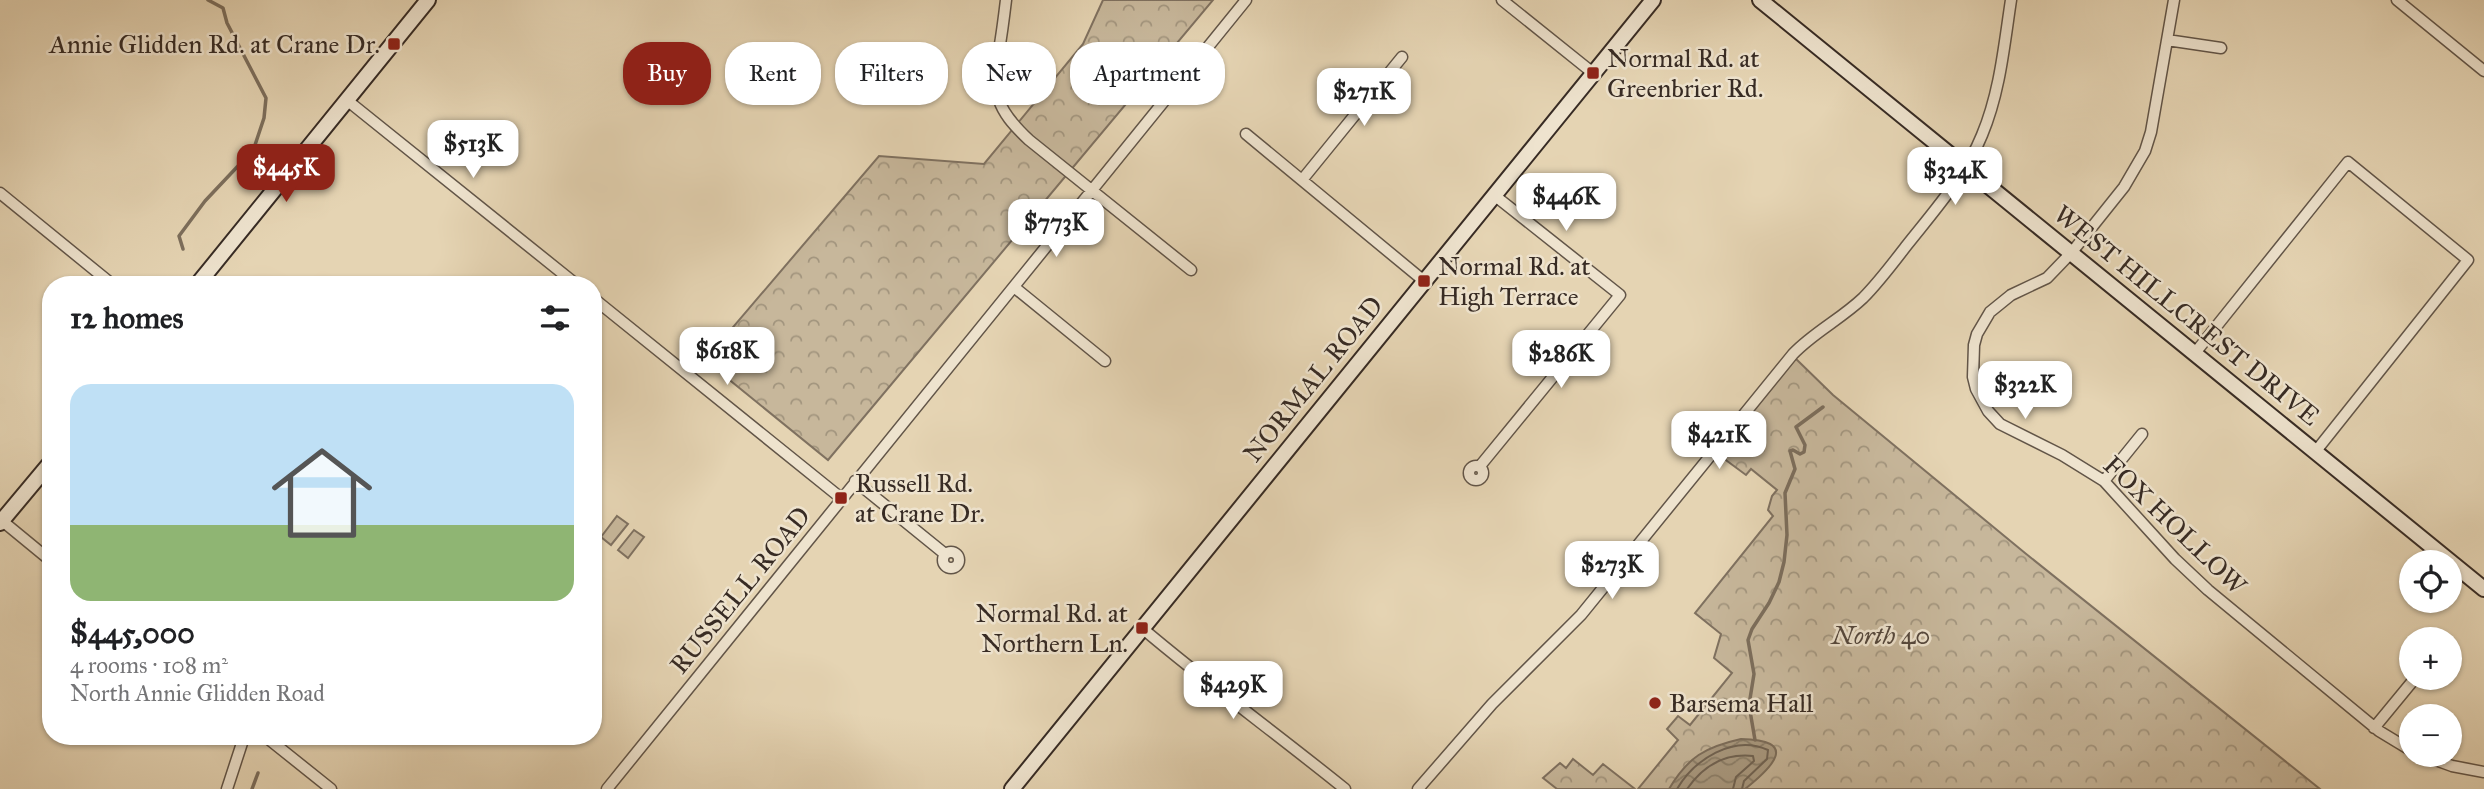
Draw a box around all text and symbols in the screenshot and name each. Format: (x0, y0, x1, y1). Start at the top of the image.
place label: Annie Glidden Rd. at Crane Dr. (48, 28, 380, 60)
marker: Annie Glidden Rd. at Crane Dr. (386, 36, 402, 52)
chip: Buy (623, 42, 711, 105)
chip: Rent (725, 42, 821, 105)
chip: Filters (835, 42, 948, 105)
chip: New (962, 42, 1056, 105)
chip: Apartment (1070, 42, 1225, 105)
place label: Normal Rd. at Greenbrier Rd. (1607, 42, 1763, 104)
marker: Normal Rd. at Greenbrier Rd. (1585, 65, 1601, 81)
pin: $271K (1315, 68, 1413, 128)
text: $271K (1333, 77, 1395, 105)
pin: $513K (424, 120, 522, 180)
text: $513K (443, 129, 503, 157)
pin: $445K (237, 144, 335, 204)
pin: $324K (1906, 148, 2004, 207)
text: $445K (253, 153, 319, 181)
text: $324K (1923, 156, 1987, 184)
pin: $446K (1517, 174, 1615, 233)
text: $446K (1532, 182, 1600, 210)
street label: WEST HILLCREST DRIVE (2047, 198, 2327, 432)
pin: $773K (1007, 200, 1105, 259)
text: $773K (1024, 208, 1088, 236)
place label: Normal Rd. at High Terrace (1438, 250, 1590, 312)
marker: Normal Rd. at High Terrace (1416, 273, 1432, 289)
street label: NORMAL ROAD (1236, 290, 1390, 468)
icon: filters (536, 299, 574, 337)
text: 12 homes (70, 300, 183, 336)
pin: $618K (678, 328, 776, 387)
pin: $286K (1512, 330, 1610, 390)
text: $618K (695, 336, 759, 364)
text: $286K (1528, 339, 1594, 367)
pin: $322K (1976, 362, 2074, 421)
text: $322K (1994, 370, 2056, 398)
pin: $421K (1670, 412, 1768, 471)
text: $421K (1687, 420, 1751, 448)
icon: home (259, 430, 385, 556)
street label: FOX HOLLOW (2097, 449, 2254, 602)
place label: Russell Rd. at Crane Dr. (855, 467, 985, 529)
marker: Russell Rd. at Crane Dr. (833, 490, 849, 506)
street label: RUSSELL ROAD (663, 500, 817, 680)
pin: $273K (1563, 542, 1661, 601)
text: $273K (1581, 550, 1643, 578)
map controls (2399, 550, 2462, 767)
button: locate (2399, 550, 2462, 613)
place label: Normal Rd. at Northern Ln. (976, 597, 1128, 659)
text: $445,000 (70, 615, 195, 651)
park label: North 40 (1829, 619, 1931, 651)
marker: Normal Rd. at Northern Ln. (1134, 620, 1150, 636)
button: + (2399, 627, 2462, 690)
text: 4 rooms · 108 m² (70, 651, 228, 679)
pin: $429K (1184, 662, 1282, 721)
text: $429K (1200, 670, 1266, 698)
text: North Annie Glidden Road (70, 679, 325, 707)
place label: Barsema Hall (1669, 687, 1813, 719)
marker: Barsema Hall (1647, 695, 1663, 711)
button: − (2399, 704, 2462, 767)

